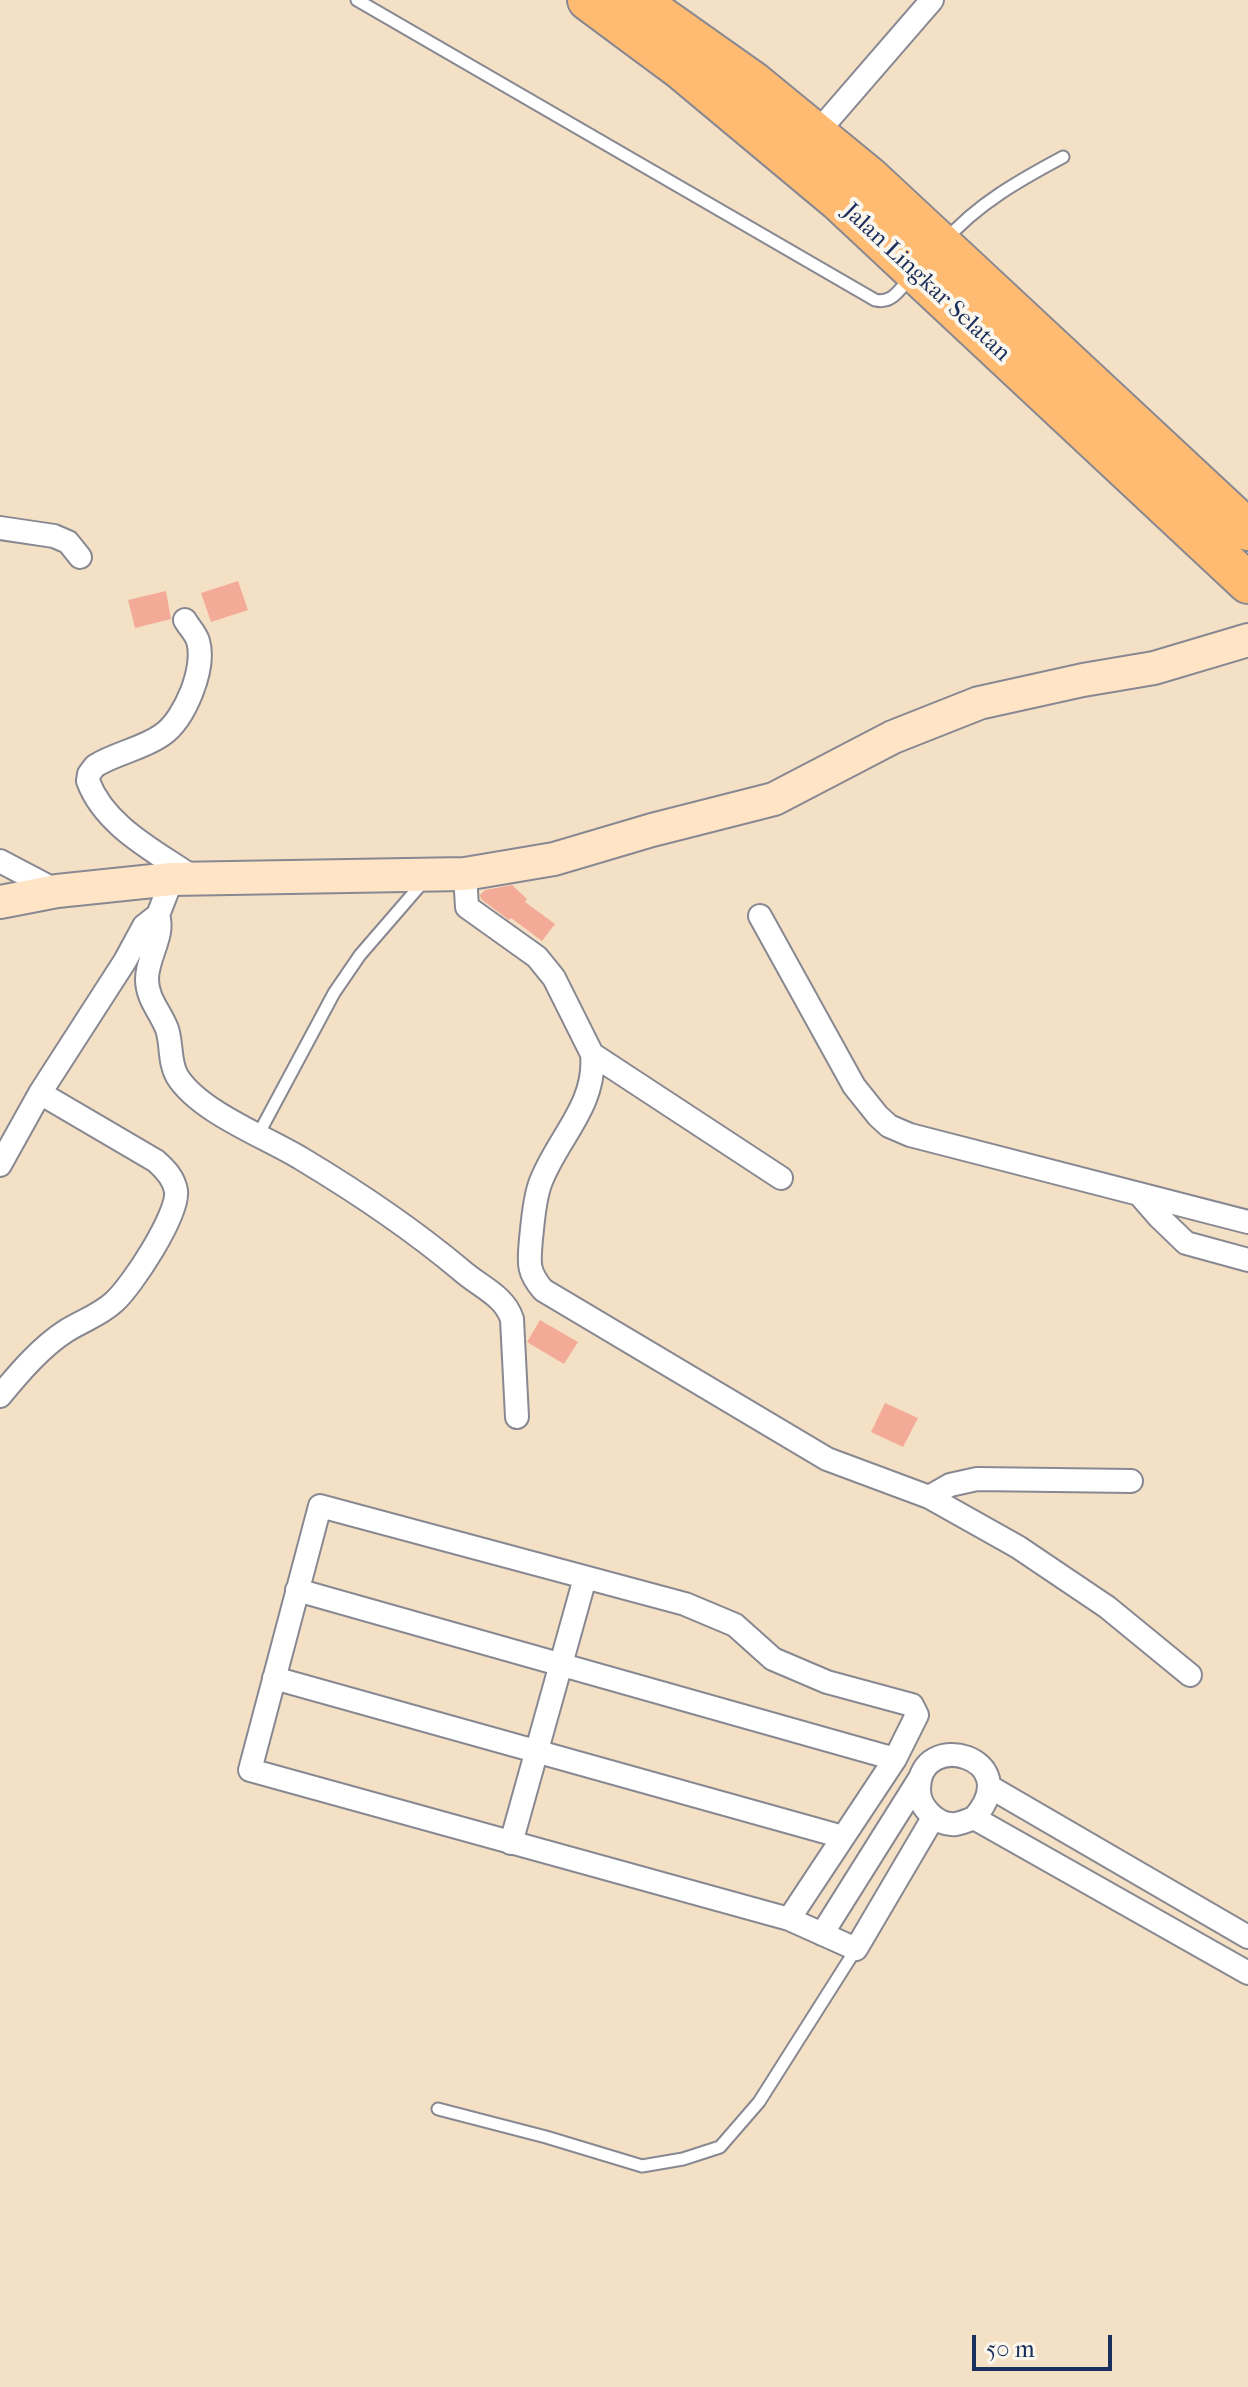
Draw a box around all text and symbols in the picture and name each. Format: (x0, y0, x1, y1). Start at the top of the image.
street label: Jalan Lingkar Selatan (836, 198, 1016, 368)
scale bar (976, 2319, 1116, 2369)
text: 50 m (986, 2335, 1035, 2363)

